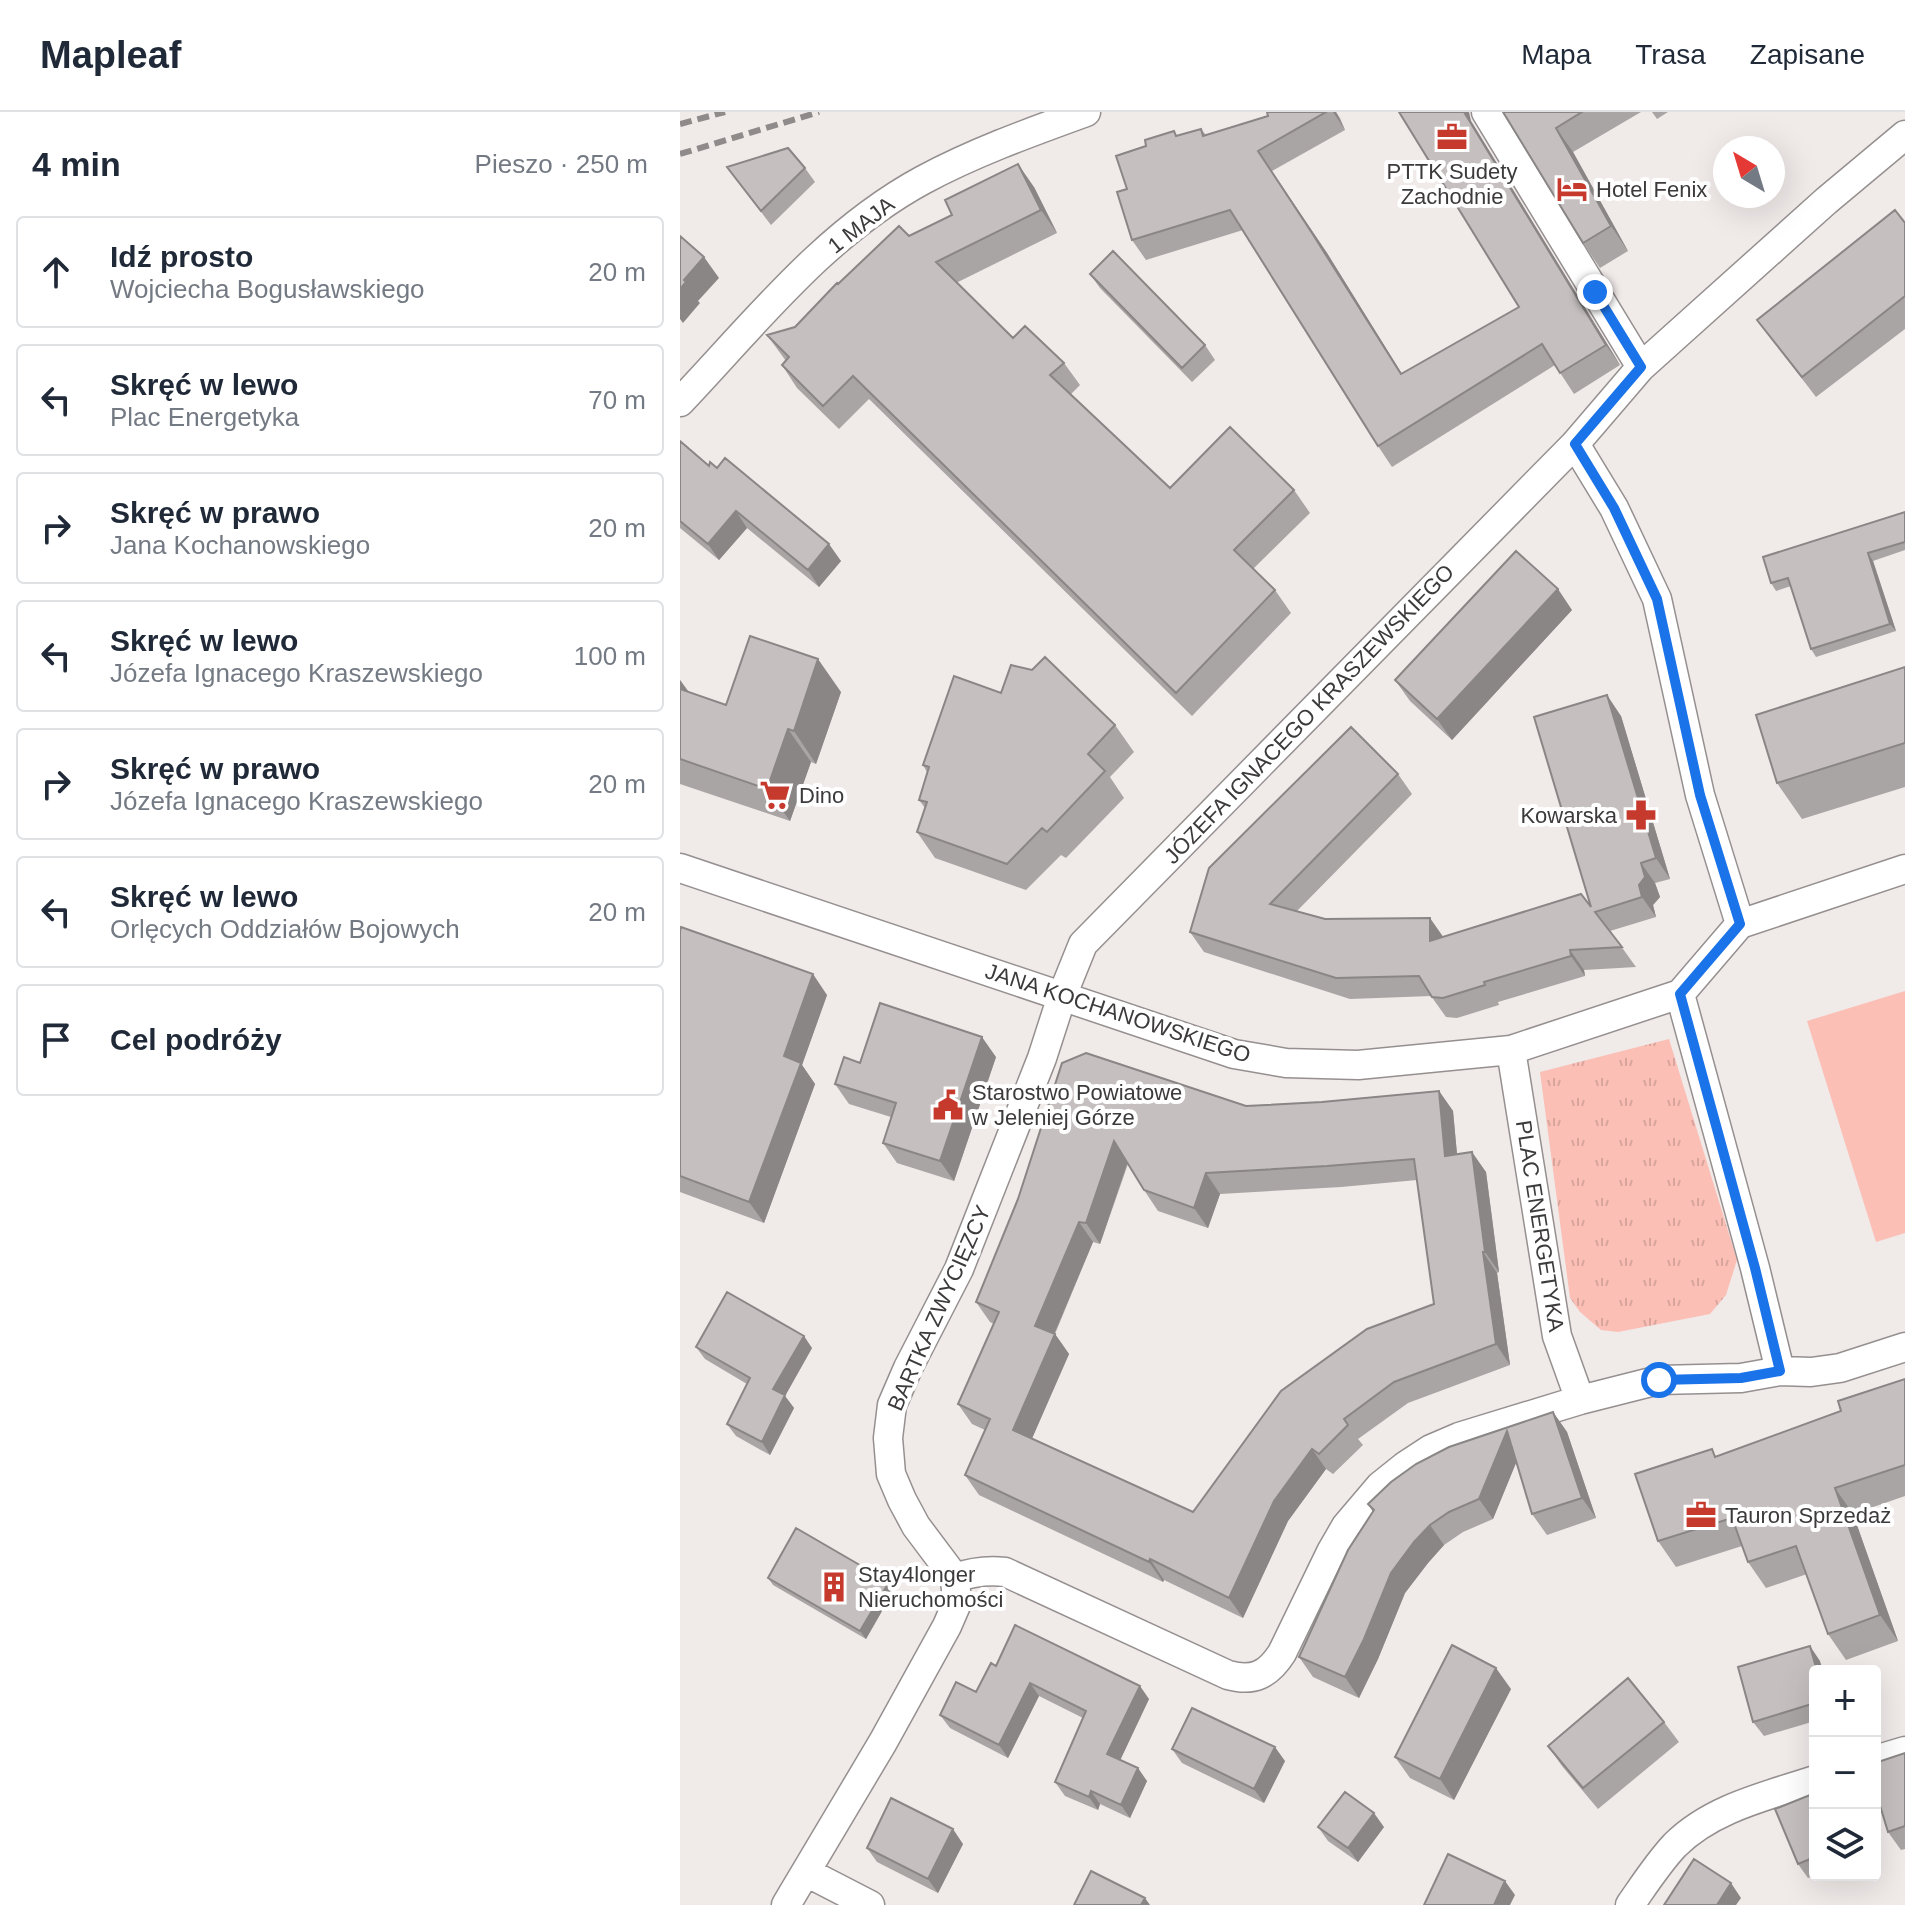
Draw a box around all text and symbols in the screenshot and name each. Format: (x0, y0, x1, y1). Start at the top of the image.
text: Mapleaf (40, 34, 181, 76)
text: Mapa (1521, 39, 1591, 70)
text: Trasa (1635, 39, 1706, 70)
text: Zapisane (1750, 39, 1865, 70)
office icon: PTTK Sudety Zachodnie (1435, 120, 1469, 154)
north arrow (1713, 136, 1785, 208)
text: 4 min (32, 145, 121, 183)
text: Pieszo · 250 m (475, 149, 648, 179)
place label: PTTK Sudety Zachodnie (1387, 159, 1517, 209)
hotel icon: Hotel Fenix (1555, 172, 1589, 206)
place label: Hotel Fenix (1596, 177, 1707, 202)
street label: 1 MAJA (823, 191, 899, 259)
text: Idź prosto (110, 240, 253, 273)
icon: ahead (34, 250, 78, 294)
text: 20 m (588, 257, 646, 287)
text: Wojciecha Bogusławskiego (110, 274, 425, 304)
route end (1577, 274, 1613, 310)
text: Skręć w lewo (110, 368, 298, 401)
icon: left (34, 378, 78, 422)
text: 70 m (588, 385, 646, 415)
text: Plac Energetyka (110, 402, 299, 432)
text: Skręć w prawo (110, 496, 320, 529)
icon: right (34, 506, 78, 550)
text: 20 m (588, 513, 646, 543)
text: Jana Kochanowskiego (110, 530, 370, 560)
street label: JÓZEFA IGNACEGO KRASZEWSKIEGO (1159, 559, 1459, 869)
text: Skręć w lewo (110, 624, 298, 657)
icon: left (34, 634, 78, 678)
text: 100 m (574, 641, 646, 671)
text: Józefa Ignacego Kraszewskiego (110, 658, 483, 688)
text: Skręć w prawo (110, 752, 320, 785)
icon: right (34, 762, 78, 806)
text: 20 m (588, 769, 646, 799)
supermarket icon: Dino (758, 778, 792, 812)
place label: Dino (799, 783, 844, 808)
text: Józefa Ignacego Kraszewskiego (110, 786, 483, 816)
pharmacy icon: Kowarska (1624, 798, 1658, 832)
place label: Kowarska (1520, 803, 1618, 828)
text: Skręć w lewo (110, 880, 298, 913)
icon: left (34, 890, 78, 934)
text: 20 m (588, 897, 646, 927)
text: Orlęcych Oddziałów Bojowych (110, 914, 460, 944)
street label: JANA KOCHANOWSKIEGO (982, 958, 1254, 1068)
icon: arrive (34, 1018, 78, 1062)
text: Cel podróży (110, 1023, 282, 1056)
place label: Starostwo Powiatowe w Jeleniej Górze (971, 1080, 1182, 1130)
public building icon: Starostwo Powiatowe w Jeleniej Górze (931, 1088, 965, 1122)
street label: PLAC ENERGETYKA (1511, 1118, 1569, 1334)
street label: BARTKA ZWYCIĘZCY (882, 1201, 996, 1415)
route start (1641, 1362, 1677, 1398)
office icon: Tauron Sprzedaż (1684, 1498, 1718, 1532)
place label: Tauron Sprzedaż (1725, 1503, 1891, 1528)
place label: Stay4longer Nieruchomości (858, 1562, 1004, 1612)
building icon: Stay4longer Nieruchomości (817, 1570, 851, 1604)
map controls (1809, 1665, 1881, 1881)
button: + (1809, 1665, 1881, 1737)
button: − (1809, 1737, 1881, 1809)
button: layers (1809, 1809, 1881, 1881)

